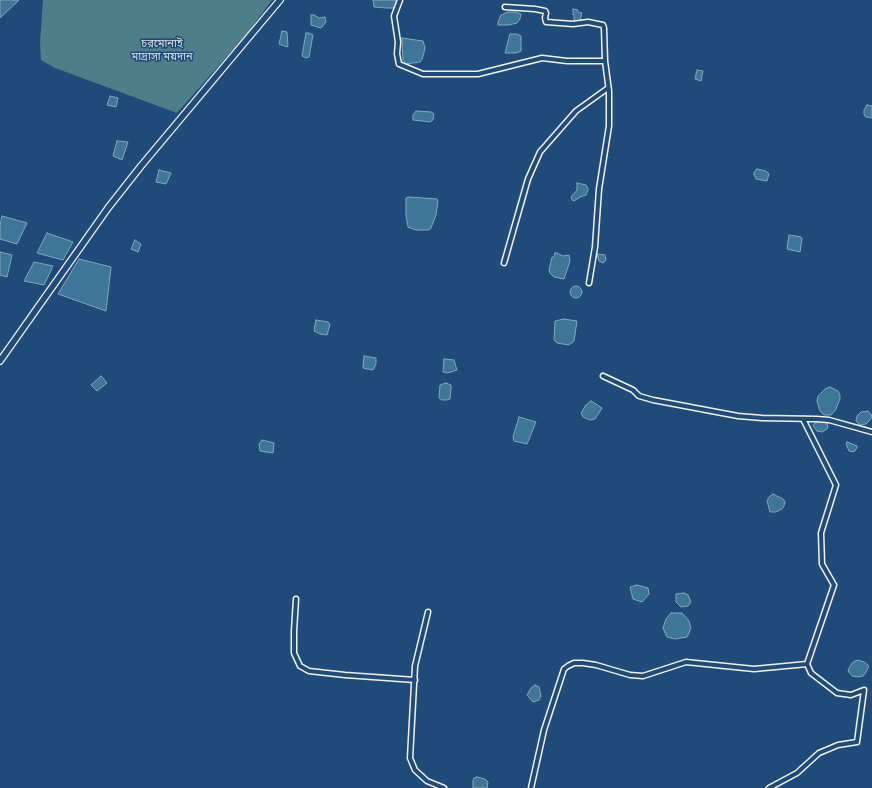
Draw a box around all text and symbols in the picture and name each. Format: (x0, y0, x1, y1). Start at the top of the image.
park label: চরমোনাই মাদ্রাসা ময়দান (131, 38, 193, 64)

